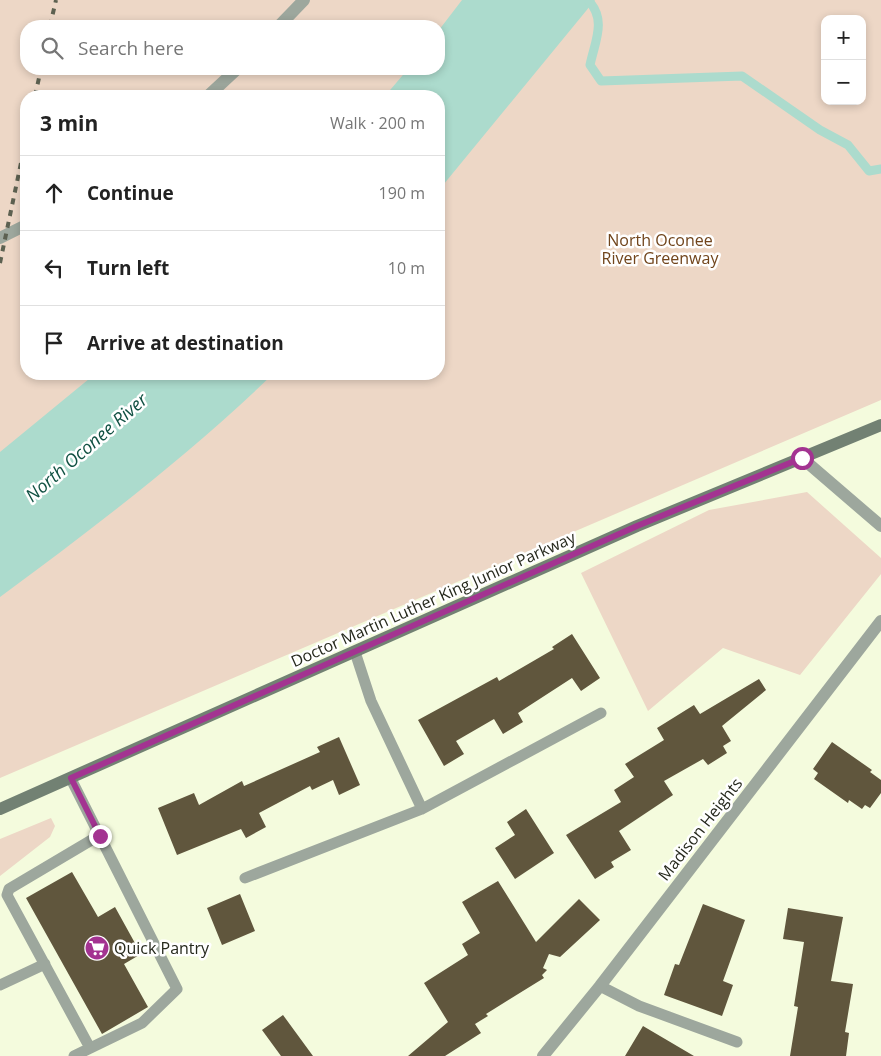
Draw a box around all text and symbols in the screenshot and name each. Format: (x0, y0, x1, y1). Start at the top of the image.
map controls (821, 15, 866, 105)
button: + (821, 15, 866, 60)
search box (20, 20, 445, 75)
icon: search (38, 34, 66, 62)
text: Search here (78, 35, 184, 61)
button: − (821, 60, 866, 105)
text: 3 min (40, 109, 98, 137)
text: Walk · 200 m (330, 112, 425, 134)
icon: ahead (40, 179, 68, 207)
text: Continue (87, 180, 174, 206)
text: 190 m (379, 182, 425, 204)
park label: North Oconee River Greenway (602, 229, 719, 269)
icon: left (40, 254, 68, 282)
text: Turn left (87, 255, 169, 281)
text: 10 m (388, 257, 425, 279)
icon: arrive (40, 329, 68, 357)
text: Arrive at destination (87, 330, 284, 356)
water label: North Oconee River (20, 387, 153, 507)
route start (791, 447, 814, 470)
street label: Doctor Martin Luther King Junior Parkway (287, 526, 580, 672)
street label: Madison Heights (653, 773, 747, 885)
route end (89, 825, 112, 848)
supermarket icon: Quick Pantry (84, 935, 110, 961)
place label: Quick Pantry (114, 937, 210, 959)

